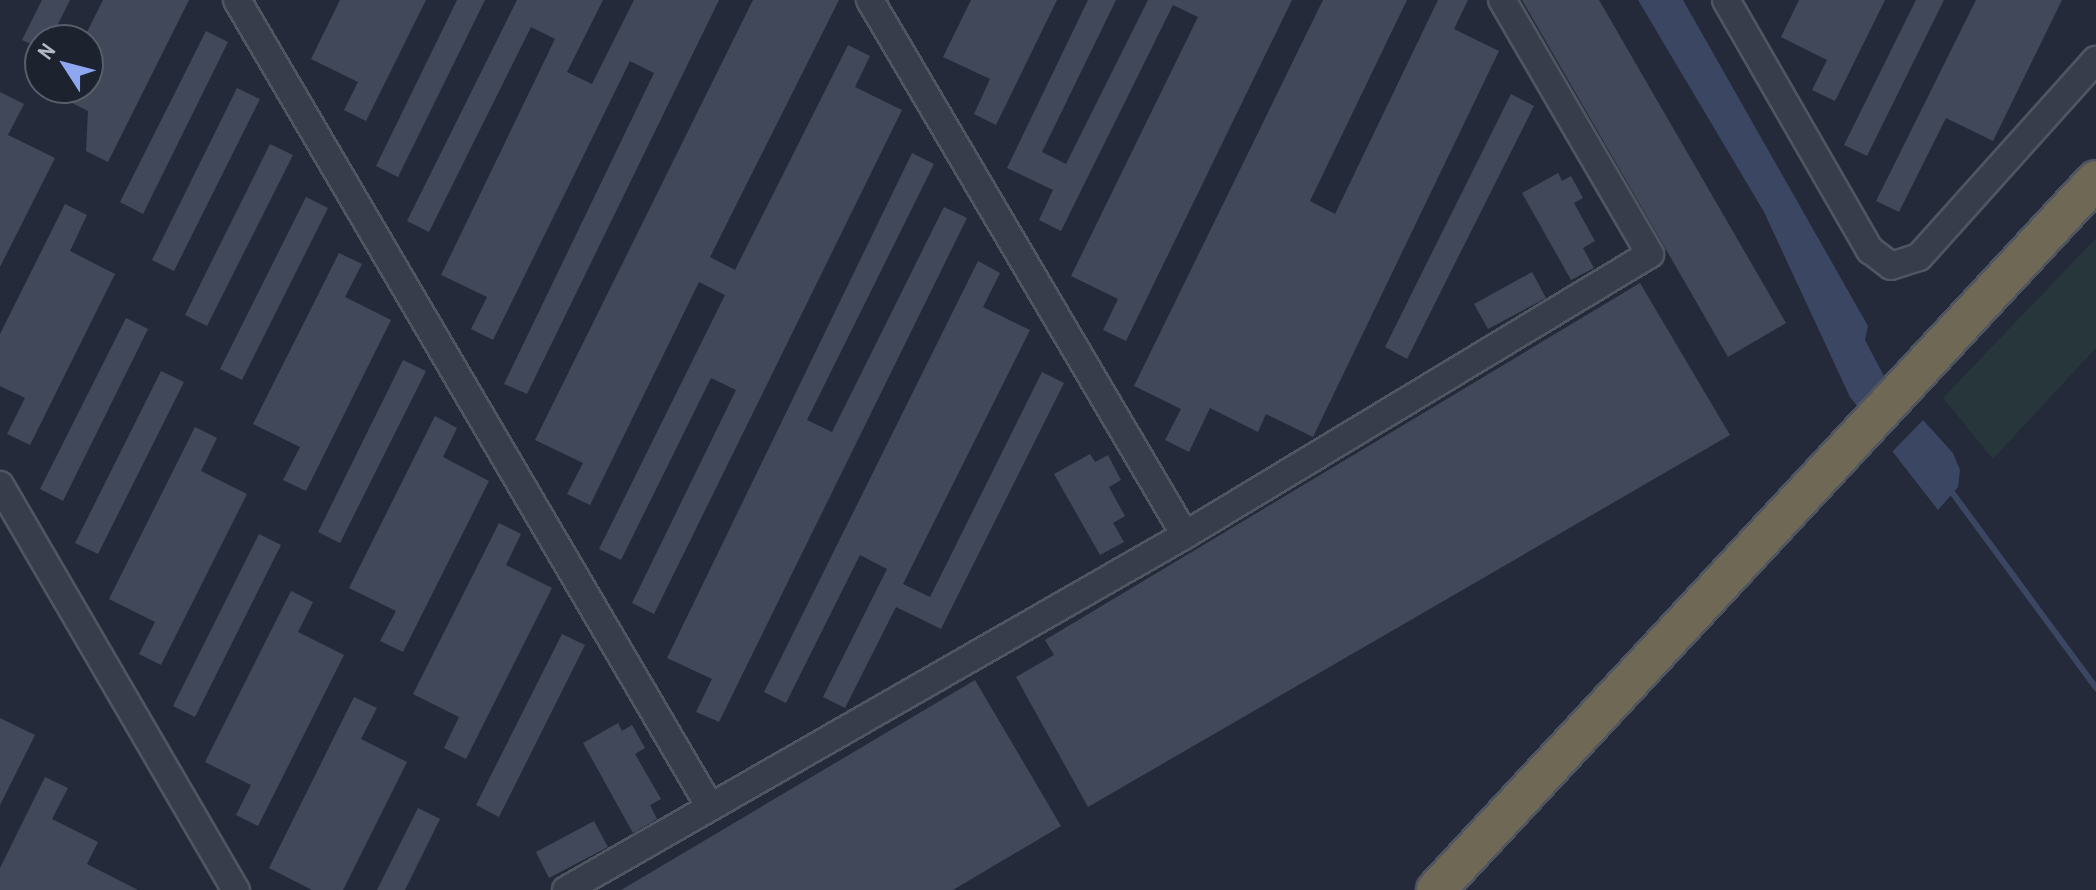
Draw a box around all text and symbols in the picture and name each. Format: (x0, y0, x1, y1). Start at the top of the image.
north arrow (24, 24, 104, 104)
text: N (30, 37, 62, 65)

